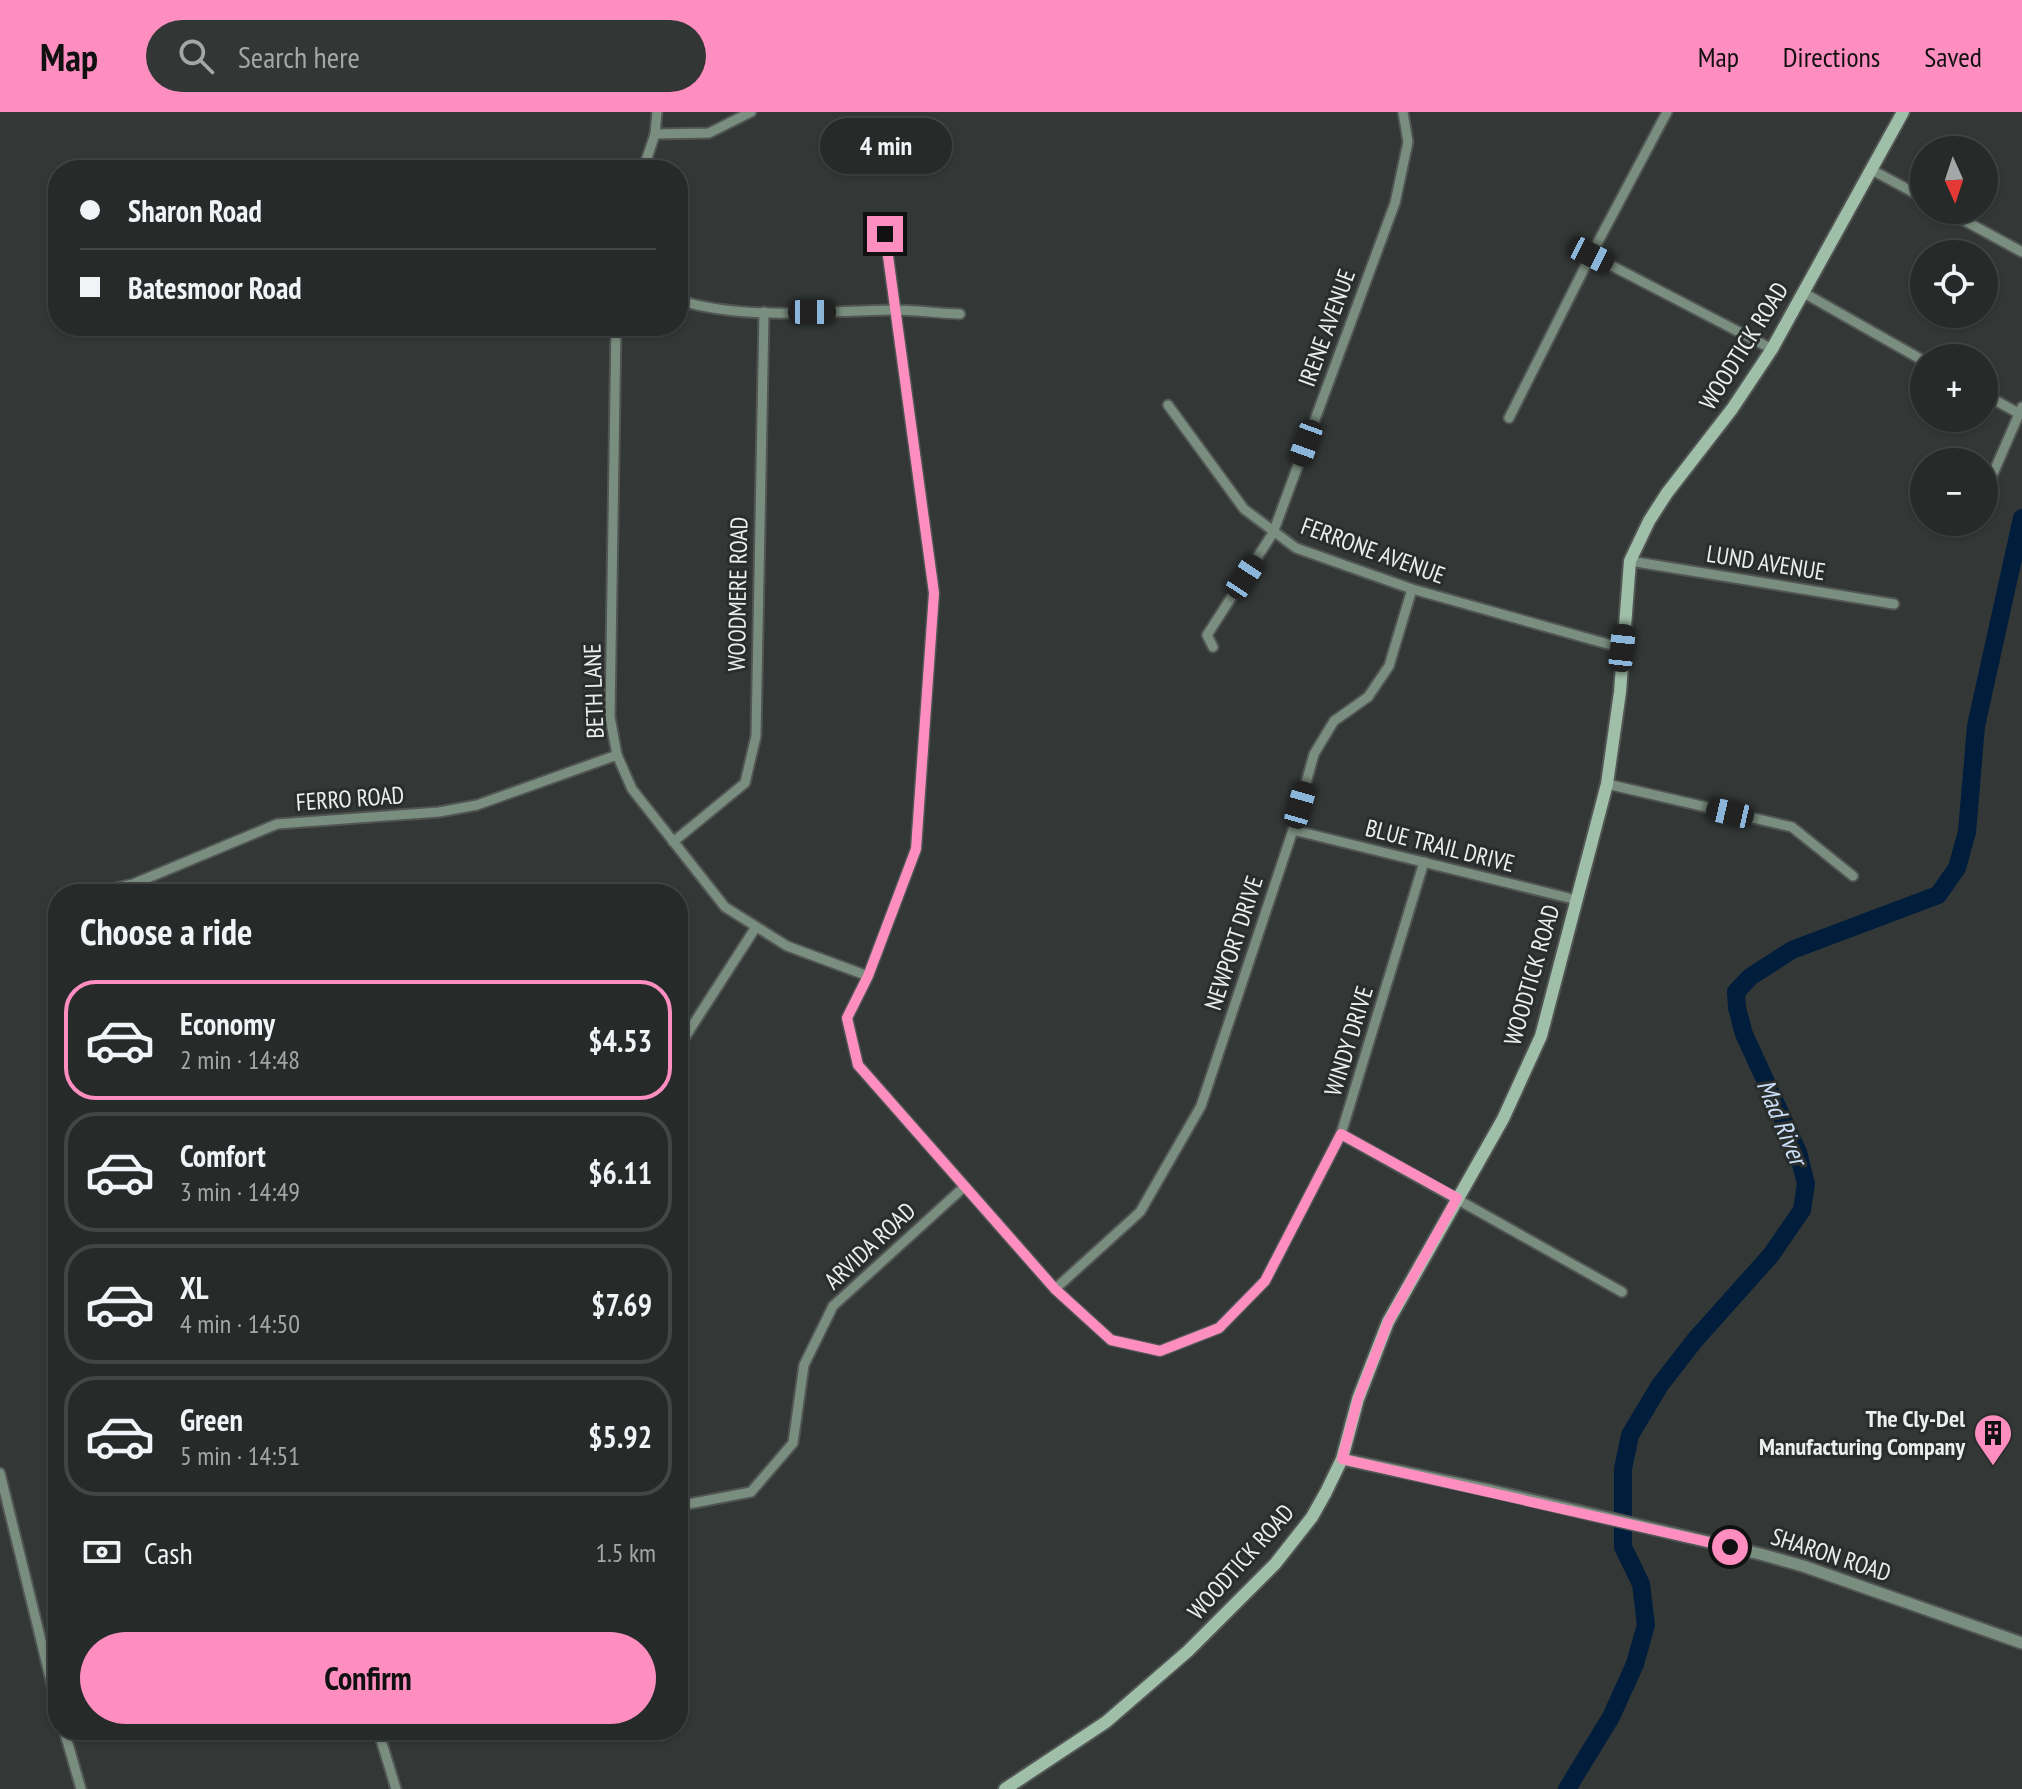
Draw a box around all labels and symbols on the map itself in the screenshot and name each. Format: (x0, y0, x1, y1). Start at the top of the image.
callout: 4 min (819, 118, 951, 174)
north arrow (1910, 136, 1998, 224)
route end (867, 216, 903, 252)
car (1564, 233, 1618, 277)
street label: IRENE AVENUE (1291, 265, 1362, 391)
street label: WOODTICK ROAD (1692, 276, 1795, 415)
car (788, 300, 836, 324)
car (1287, 416, 1325, 470)
street label: FERRONE AVENUE (1297, 510, 1449, 591)
street label: WOODMERE ROAD (721, 516, 754, 672)
street label: LUND AVENUE (1704, 538, 1828, 587)
car (1222, 550, 1268, 604)
car (1608, 623, 1636, 673)
street label: BETH LANE (576, 643, 611, 739)
street label: FERRO ROAD (295, 779, 405, 818)
car (1282, 779, 1318, 831)
car (1704, 796, 1756, 830)
street label: BLUE TRAIL DRIVE (1362, 812, 1518, 879)
street label: NEWPORT DRIVE (1197, 872, 1270, 1014)
street label: WOODTICK ROAD (1497, 901, 1566, 1049)
street label: WINDY DRIVE (1317, 982, 1380, 1099)
water label: Mad River (1750, 1074, 1817, 1173)
street label: ARVIDA ROAD (817, 1195, 922, 1296)
place label: The Cly-Del Manufacturing Company (1759, 1403, 1965, 1462)
building icon: The Cly-Del Manufacturing Company (1972, 1412, 2014, 1467)
street label: WOODTICK ROAD (1181, 1497, 1301, 1626)
street label: SHARON ROAD (1767, 1521, 1895, 1588)
route start (1712, 1529, 1748, 1565)

